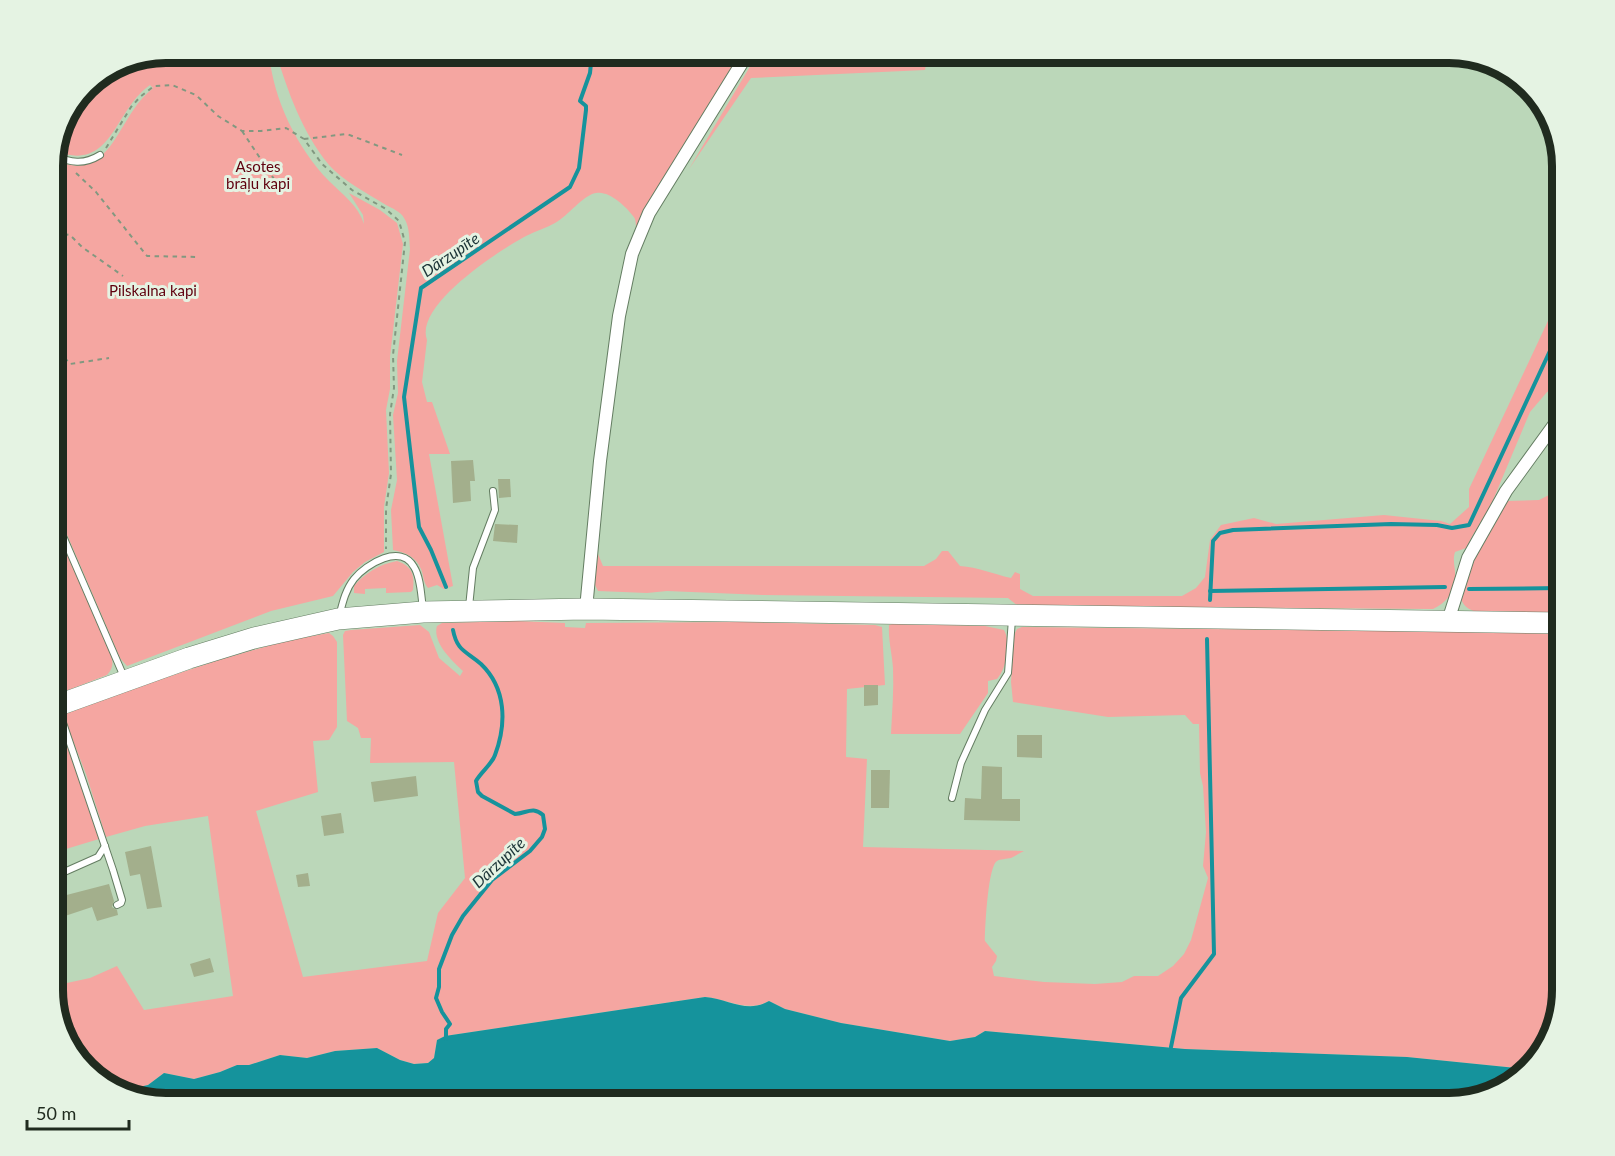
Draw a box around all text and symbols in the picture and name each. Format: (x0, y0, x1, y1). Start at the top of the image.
park label: Asotes brāļu kapi (226, 157, 290, 192)
water label: Dārzupīte (418, 228, 483, 280)
park label: Pilskalna kapi (109, 281, 197, 299)
water label: Dārzupīte (468, 833, 529, 891)
scale bar (27, 1093, 129, 1131)
text: 50 m (36, 1102, 76, 1124)

